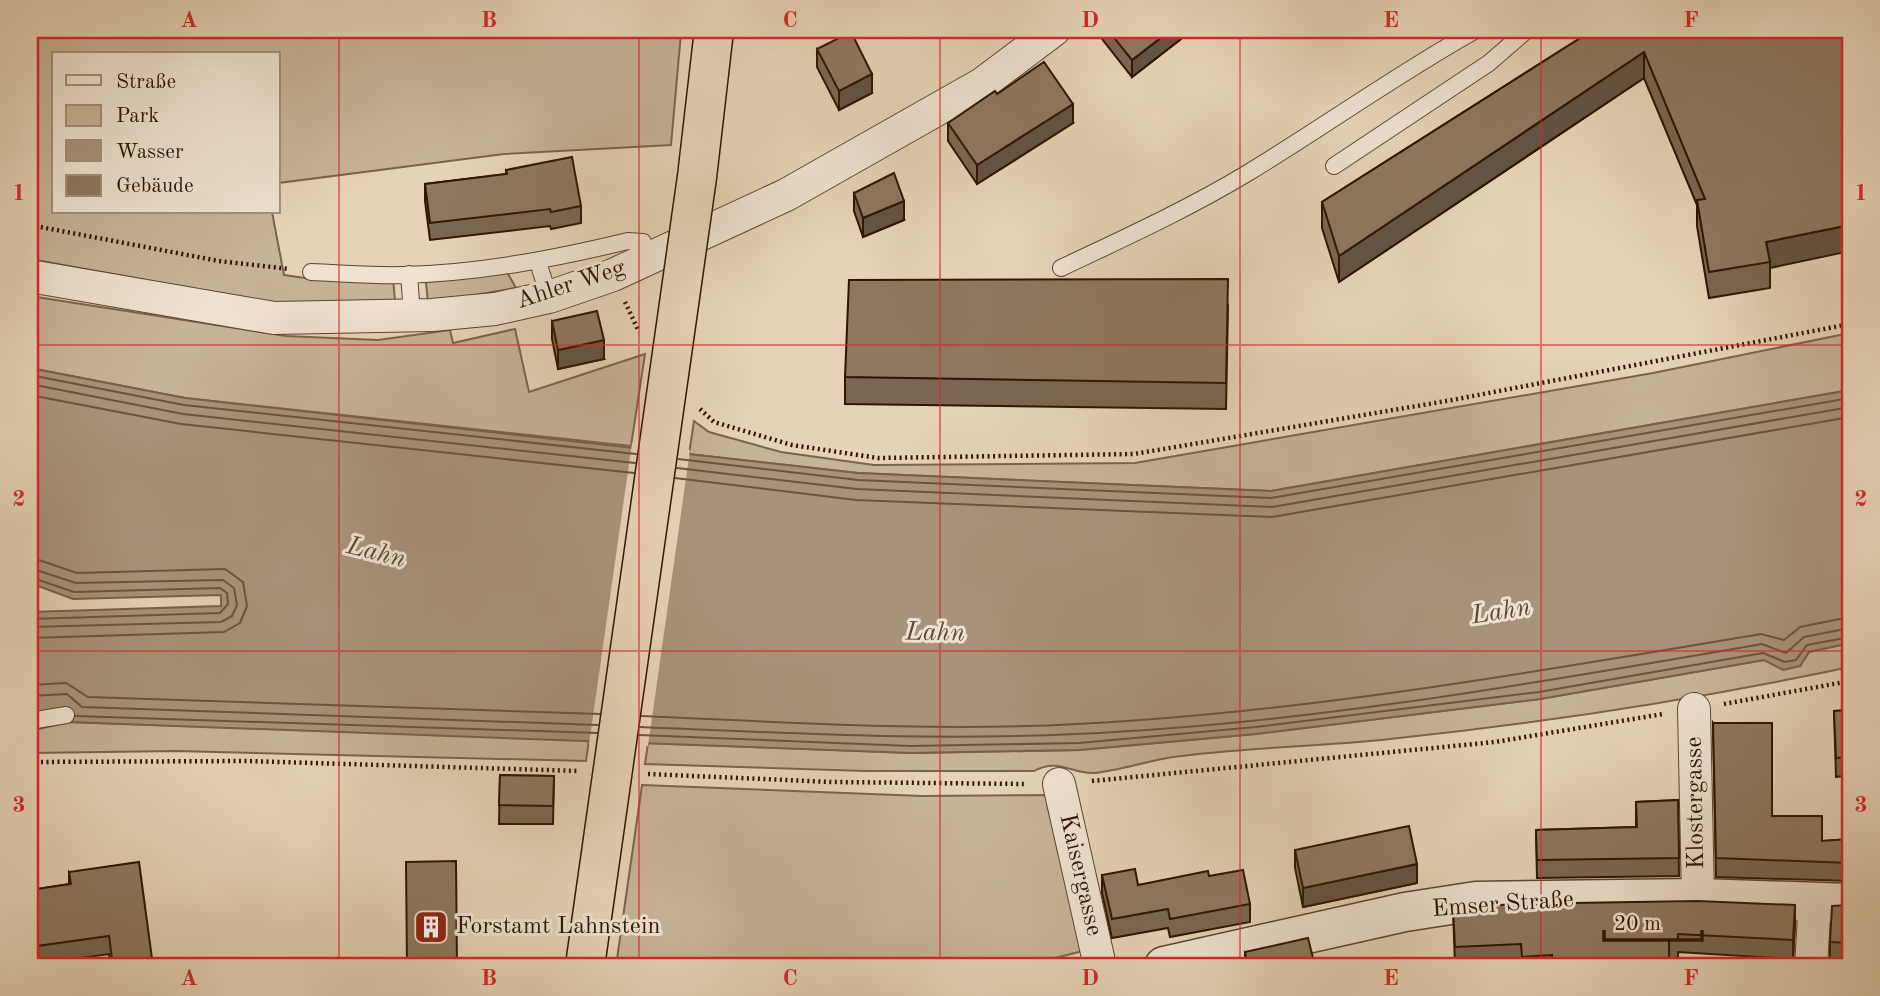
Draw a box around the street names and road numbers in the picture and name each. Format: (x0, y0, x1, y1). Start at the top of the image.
street label: Ahler Weg (514, 256, 628, 314)
street label: Klostergasse (1683, 736, 1709, 870)
street label: Kaisergasse (1054, 812, 1106, 938)
street label: Emser Straße (1431, 888, 1575, 922)

